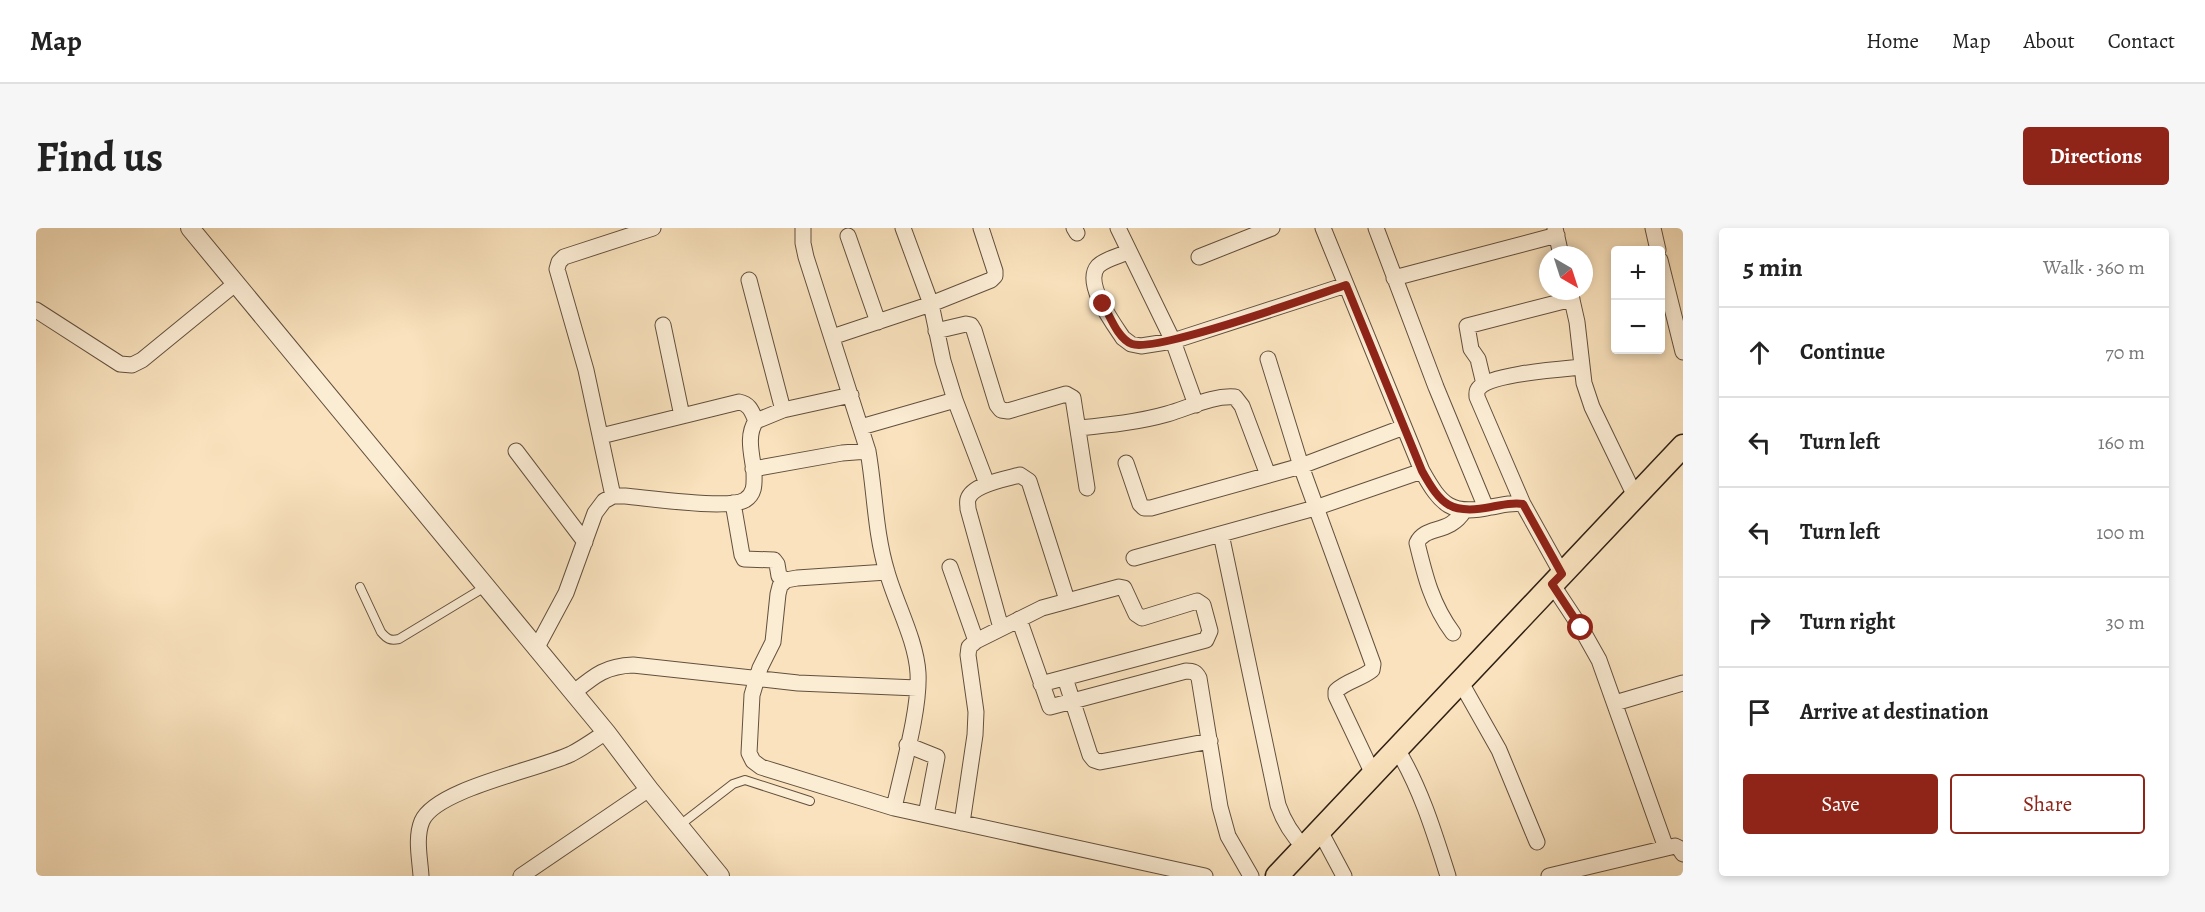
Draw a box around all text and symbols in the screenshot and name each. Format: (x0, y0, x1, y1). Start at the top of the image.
text: Map (30, 22, 82, 60)
text: Home (1866, 27, 1919, 55)
text: Map (1952, 27, 1990, 55)
text: About (2023, 27, 2075, 55)
text: Contact (2108, 27, 2175, 55)
button: Directions (2023, 127, 2169, 185)
text: Find us (36, 128, 163, 185)
north arrow (1539, 246, 1593, 300)
map controls (1611, 246, 1665, 354)
button: + (1611, 246, 1665, 300)
text: 5 min (1743, 250, 1803, 285)
text: Walk · 360 m (2043, 254, 2145, 281)
route end (1089, 290, 1115, 316)
button: − (1611, 300, 1665, 354)
icon: ahead (1743, 336, 1776, 369)
text: Continue (1800, 337, 1885, 367)
text: 70 m (2105, 339, 2145, 366)
icon: left (1743, 426, 1776, 459)
text: Turn left (1800, 427, 1880, 457)
text: 160 m (2098, 429, 2145, 456)
icon: left (1743, 516, 1776, 549)
text: Turn left (1800, 517, 1880, 547)
text: 100 m (2096, 519, 2145, 546)
icon: right (1743, 606, 1776, 639)
text: Turn right (1800, 607, 1896, 637)
text: 30 m (2105, 609, 2145, 636)
route start (1567, 614, 1593, 640)
icon: arrive (1743, 696, 1776, 729)
text: Arrive at destination (1800, 697, 1989, 727)
button: Save (1743, 774, 1938, 834)
button: Share (1950, 774, 2145, 834)

